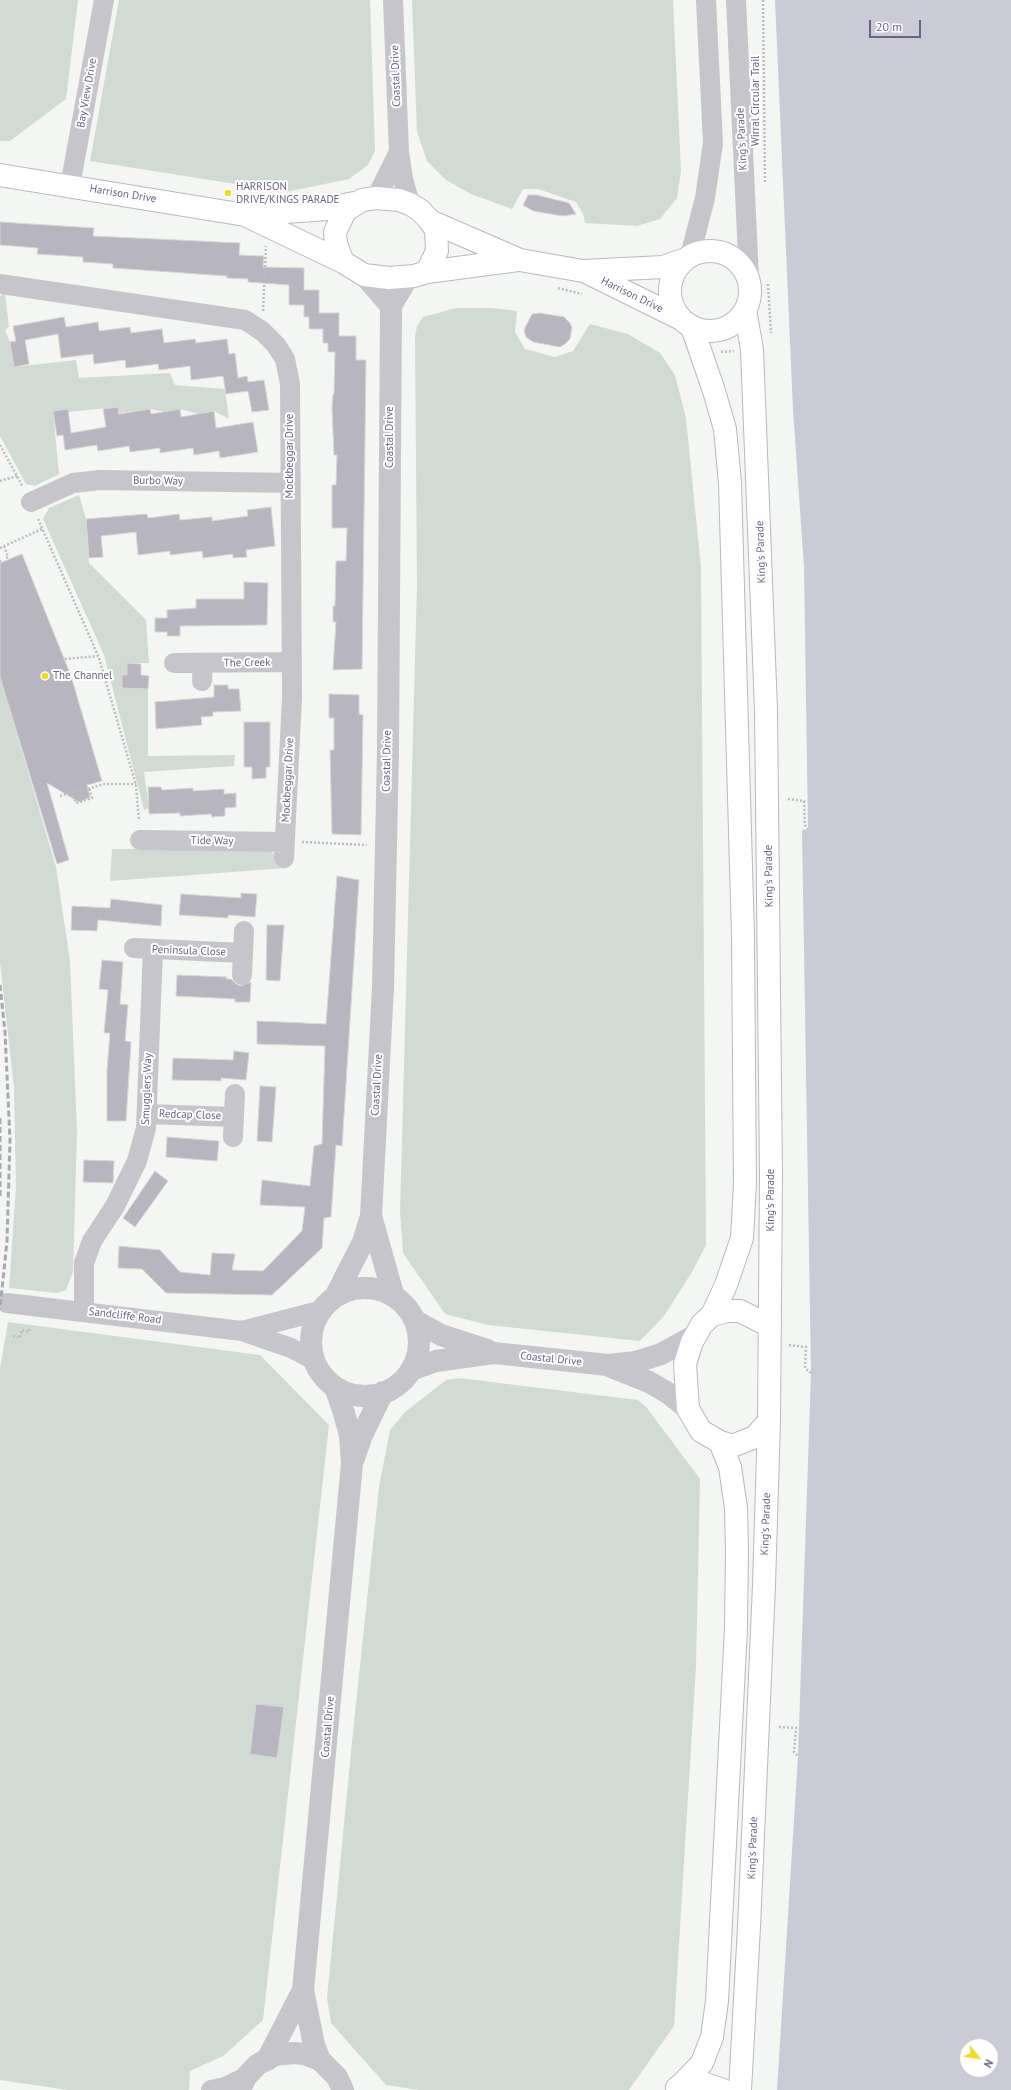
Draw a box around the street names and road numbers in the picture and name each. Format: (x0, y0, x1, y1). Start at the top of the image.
street label: Coastal Drive (388, 45, 404, 107)
street label: Wirral Circular Trail (749, 56, 763, 146)
street label: Bay View Drive (74, 57, 100, 129)
street label: King's Parade (734, 107, 750, 171)
street label: Harrison Drive (89, 182, 157, 206)
street label: Harrison Drive (599, 274, 665, 316)
street label: Coastal Drive (383, 406, 397, 468)
street label: Mockbeggar Drive (283, 414, 297, 498)
street label: Burbo Way (133, 474, 183, 488)
street label: King's Parade (753, 520, 769, 584)
street label: The Creek (223, 656, 271, 670)
street label: Coastal Drive (380, 730, 394, 792)
street label: Mockbeggar Drive (279, 737, 297, 823)
street label: Tide Way (191, 834, 233, 848)
street label: King's Parade (762, 844, 776, 908)
street label: Peninsula Close (152, 943, 226, 959)
street label: Smugglers Way (139, 1053, 155, 1125)
street label: Coastal Drive (369, 1054, 385, 1116)
street label: Redcap Close (159, 1107, 221, 1123)
street label: King's Parade (764, 1169, 778, 1231)
street label: Sandcliffe Road (88, 1305, 162, 1327)
street label: Coastal Drive (520, 1349, 582, 1369)
street label: King's Parade (758, 1492, 774, 1556)
street label: Coastal Drive (319, 1696, 337, 1758)
street label: King's Parade (745, 1816, 761, 1880)

